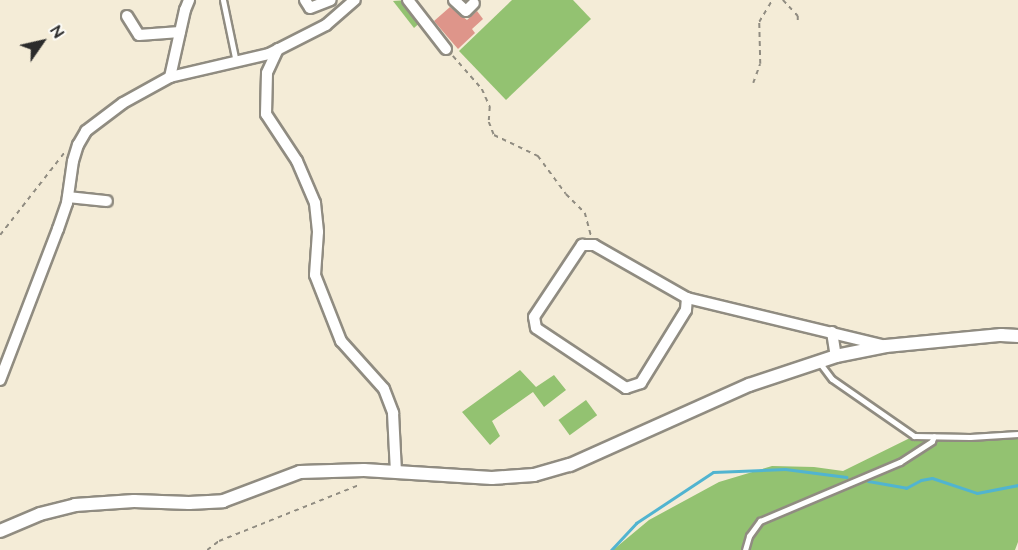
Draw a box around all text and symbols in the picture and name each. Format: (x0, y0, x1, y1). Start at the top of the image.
north arrow (12, 12, 72, 72)
text: N (45, 22, 69, 42)

